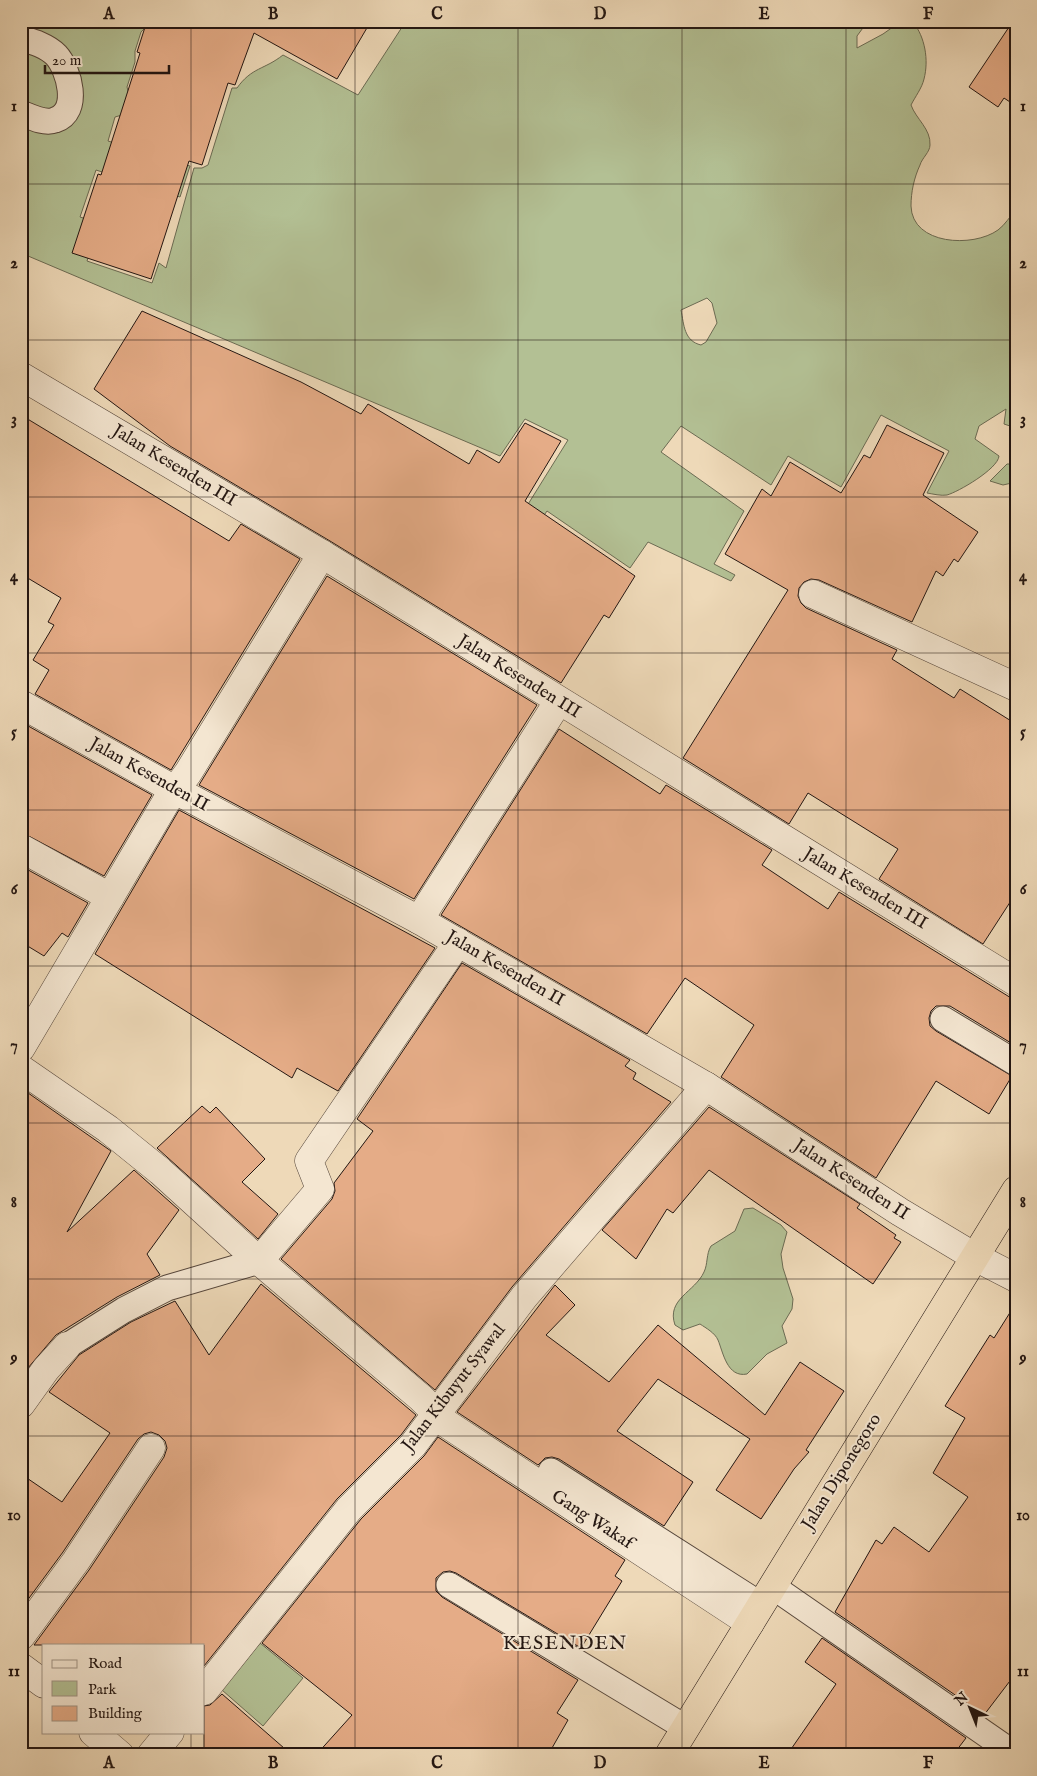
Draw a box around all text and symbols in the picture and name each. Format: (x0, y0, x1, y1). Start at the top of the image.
text: A (103, 5, 116, 25)
text: B (268, 5, 279, 25)
text: C (431, 5, 443, 25)
text: D (594, 5, 607, 25)
text: E (758, 5, 770, 25)
text: F (923, 5, 934, 25)
scale bar (45, 42, 169, 74)
text: 20 m (52, 51, 82, 70)
text: 1 (11, 97, 17, 117)
text: 1 (1020, 97, 1026, 117)
text: 2 (10, 254, 18, 274)
text: 2 (1019, 254, 1027, 274)
text: 3 (11, 410, 17, 430)
text: 3 (1020, 410, 1026, 430)
street label: Jalan Kesenden III (106, 419, 241, 512)
text: 4 (10, 567, 19, 587)
text: 4 (1019, 567, 1028, 587)
street label: Jalan Kesenden III (451, 629, 585, 724)
text: 5 (11, 723, 17, 743)
text: 5 (1020, 723, 1026, 743)
street label: Jalan Kesenden II (83, 732, 213, 817)
street label: Jalan Kesenden III (797, 842, 932, 935)
text: 6 (11, 880, 19, 900)
text: 6 (1020, 880, 1028, 900)
street label: Jalan Kesenden II (440, 925, 569, 1012)
text: 7 (10, 1036, 18, 1056)
text: 7 (1019, 1036, 1027, 1056)
street label: Jalan Kesenden II (787, 1133, 913, 1226)
text: 8 (11, 1193, 17, 1213)
text: 8 (1020, 1193, 1026, 1213)
street label: Jalan Kibuyut Syawal (396, 1320, 511, 1458)
text: 9 (10, 1349, 18, 1369)
text: 9 (1019, 1349, 1027, 1369)
street label: Jalan Diponegoro (796, 1409, 887, 1536)
street label: Gang Wakaf (547, 1485, 640, 1557)
text: 10 (7, 1506, 21, 1526)
text: 10 (1016, 1506, 1030, 1526)
district label: KESENDEN (503, 1631, 627, 1656)
legend (42, 1644, 205, 1734)
text: Road (88, 1654, 123, 1673)
text: 11 (8, 1662, 20, 1682)
text: 11 (1017, 1662, 1029, 1682)
text: Park (88, 1680, 118, 1699)
north arrow (944, 1684, 994, 1734)
text: N (951, 1689, 972, 1711)
text: Building (88, 1704, 143, 1723)
text: A (103, 1754, 116, 1774)
text: B (268, 1754, 279, 1774)
text: C (431, 1754, 443, 1774)
text: D (594, 1754, 607, 1774)
text: E (758, 1754, 770, 1774)
text: F (923, 1754, 934, 1774)

